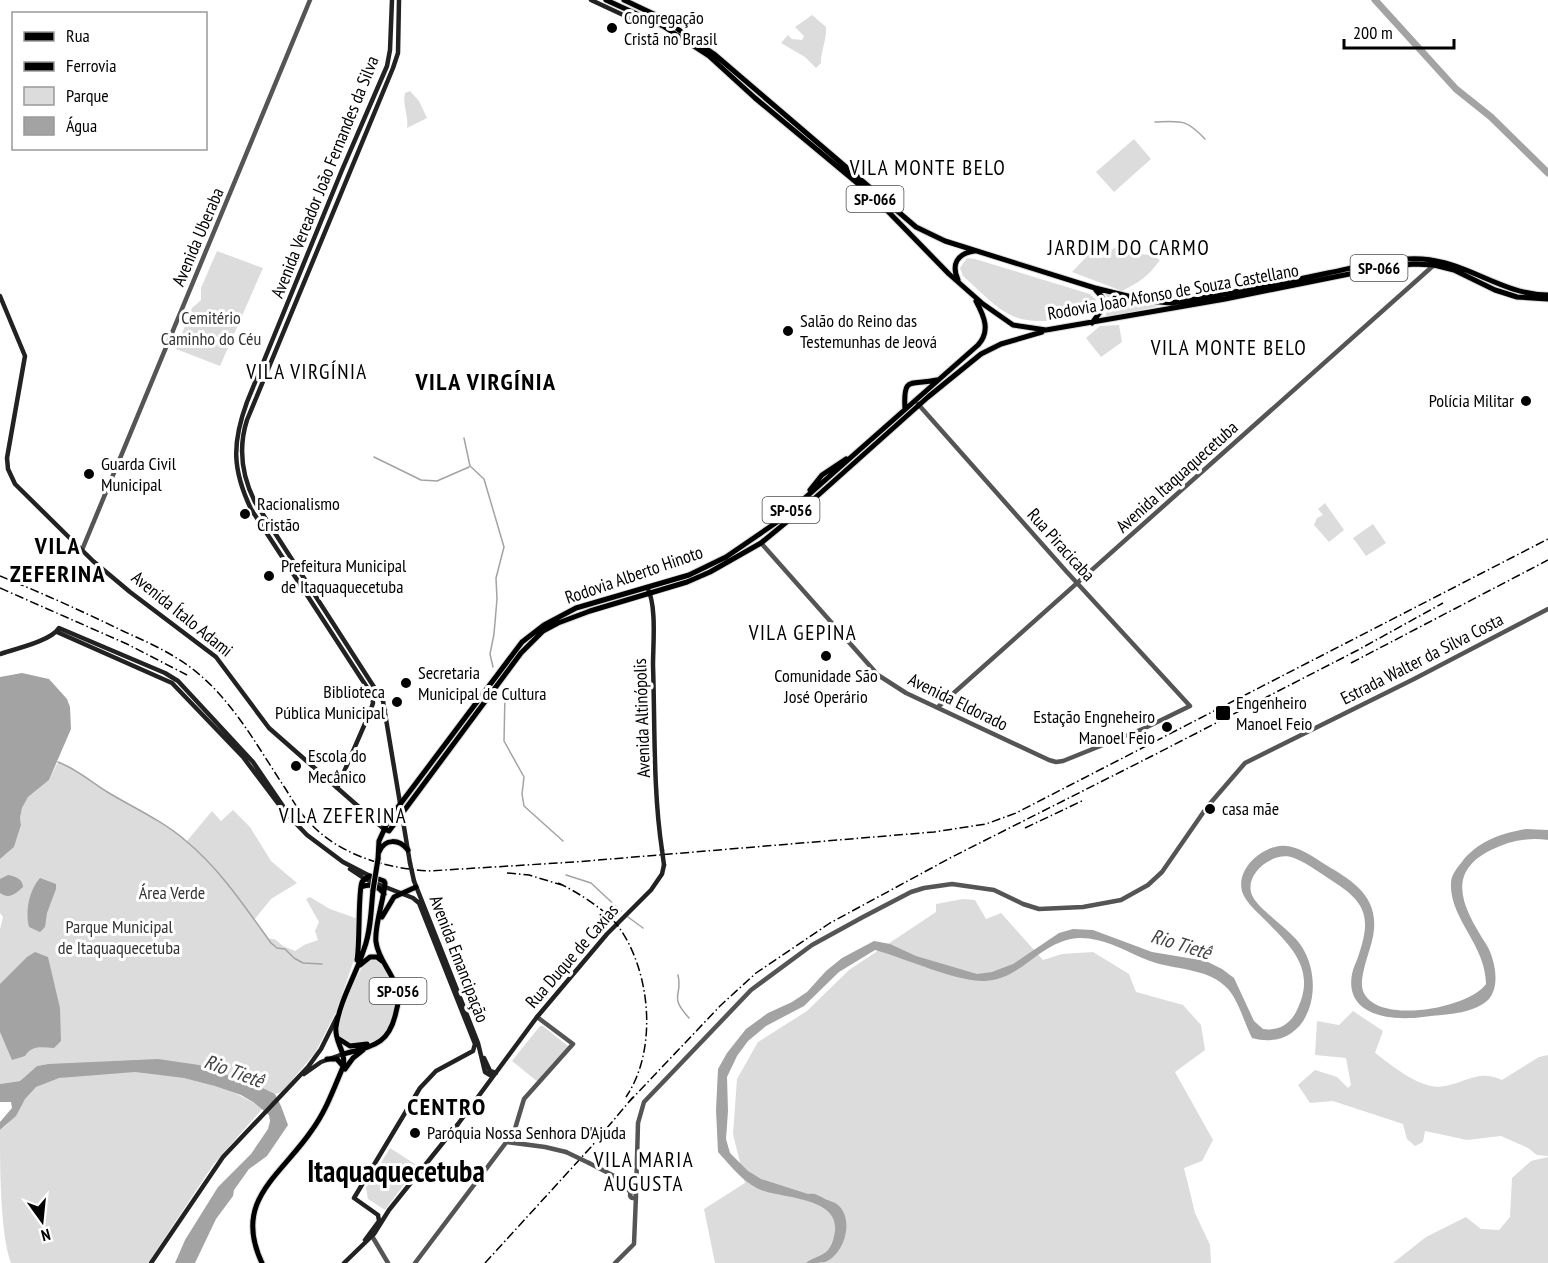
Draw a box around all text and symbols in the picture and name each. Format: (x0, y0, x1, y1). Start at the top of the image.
place label: Congregação Cristã no Brasil (624, 6, 718, 50)
legend (12, 12, 207, 150)
scale bar (1344, 12, 1454, 50)
marker: Congregação Cristã no Brasil (605, 21, 619, 35)
text: 200 m (1353, 21, 1393, 44)
text: Rua (66, 24, 90, 47)
street label: Avenida Vereador João Fernandes da Silva (265, 52, 384, 301)
text: Ferrovia (66, 54, 116, 77)
text: Parque (66, 84, 109, 107)
text: Água (66, 114, 97, 137)
district label: VILA MONTE BELO (849, 154, 1006, 181)
street label: Avenida Uberaba (166, 184, 229, 290)
road number: SP-066 (846, 186, 904, 212)
district label: JARDIM DO CARMO (1047, 234, 1210, 261)
road number: SP-066 (1350, 255, 1408, 281)
street label: Rodovia João Afonso de Souza Castellano (1046, 258, 1300, 325)
park label: Cemitério Caminho do Céu (161, 306, 261, 350)
place label: Salão do Reino das Testemunhas de Jeová (800, 309, 937, 353)
marker: Salão do Reino das Testemunhas de Jeová (781, 324, 795, 338)
district label: VILA MONTE BELO (1150, 334, 1307, 361)
district label: VILA VIRGÍNIA (245, 358, 368, 385)
district label: VILA VIRGÍNIA (415, 366, 556, 397)
place label: Polícia Militar (1429, 389, 1514, 412)
marker: Polícia Militar (1519, 394, 1533, 408)
street label: Avenida Itaquaquecetuba (1111, 416, 1242, 537)
place label: Guarda Civil Municipal (101, 452, 177, 496)
marker: Guarda Civil Municipal (82, 467, 96, 481)
place label: Racionalismo Cristão (257, 492, 340, 536)
road number: SP-056 (762, 497, 820, 523)
street label: Rua Piracicaba (1023, 503, 1100, 586)
marker: Racionalismo Cristão (238, 507, 252, 521)
district label: VILA ZEFERINA (10, 530, 106, 589)
street label: Rodovia Alberto Hinoto (562, 540, 706, 609)
place label: Prefeitura Municipal de Itaquaquecetuba (281, 554, 407, 598)
street label: Avenida Ítalo Adami (127, 566, 238, 661)
marker: Prefeitura Municipal de Itaquaquecetuba (262, 569, 276, 583)
street label: Estrada Walter da Silva Costa (1337, 608, 1507, 710)
district label: VILA GEPINA (748, 619, 857, 646)
marker: Comunidade São José Operário (819, 649, 833, 663)
street label: Avenida Altinópolis (628, 658, 655, 778)
place label: Secretaria Municipal de Cultura (418, 661, 546, 705)
place label: Comunidade São José Operário (774, 664, 878, 708)
street label: Avenida Eldorado (905, 668, 1012, 736)
marker: Secretaria Municipal de Cultura (399, 676, 413, 690)
place label: Biblioteca Pública Municipal (275, 680, 386, 724)
place label: Engenheiro Manoel Feio (1236, 691, 1313, 735)
marker: Biblioteca Pública Municipal (390, 695, 404, 709)
marker: Engenheiro Manoel Feio (1214, 704, 1232, 722)
place label: Estação Engneheiro Manoel Feio (1033, 705, 1155, 749)
marker: Estação Engneheiro Manoel Feio (1160, 720, 1174, 734)
place label: Escola do Mecânico (308, 744, 367, 788)
marker: Escola do Mecânico (289, 759, 303, 773)
place label: casa mãe (1222, 797, 1279, 820)
district label: VILA ZEFERINA (278, 802, 407, 829)
marker: casa mãe (1203, 802, 1217, 816)
park label: Área Verde (139, 881, 205, 904)
street label: Avenida Emancipação (425, 892, 494, 1026)
street label: Rua Duque de Caxias (520, 899, 623, 1012)
park label: Parque Municipal de Itaquaquecetuba (58, 915, 180, 959)
water label: Rio Tietê (1148, 923, 1216, 966)
road number: SP-056 (370, 978, 426, 1004)
water label: Rio Tietê (201, 1048, 269, 1094)
district label: CENTRO (407, 1091, 487, 1122)
place label: Paróquia Nossa Senhora D'Ajuda (427, 1121, 626, 1144)
marker: Paróquia Nossa Senhora D'Ajuda (408, 1126, 422, 1140)
district label: VILA MARIA AUGUSTA (593, 1146, 694, 1197)
district label: Itaquaquecetuba (307, 1151, 485, 1190)
north arrow (12, 1191, 72, 1251)
text: N (39, 1225, 53, 1246)

